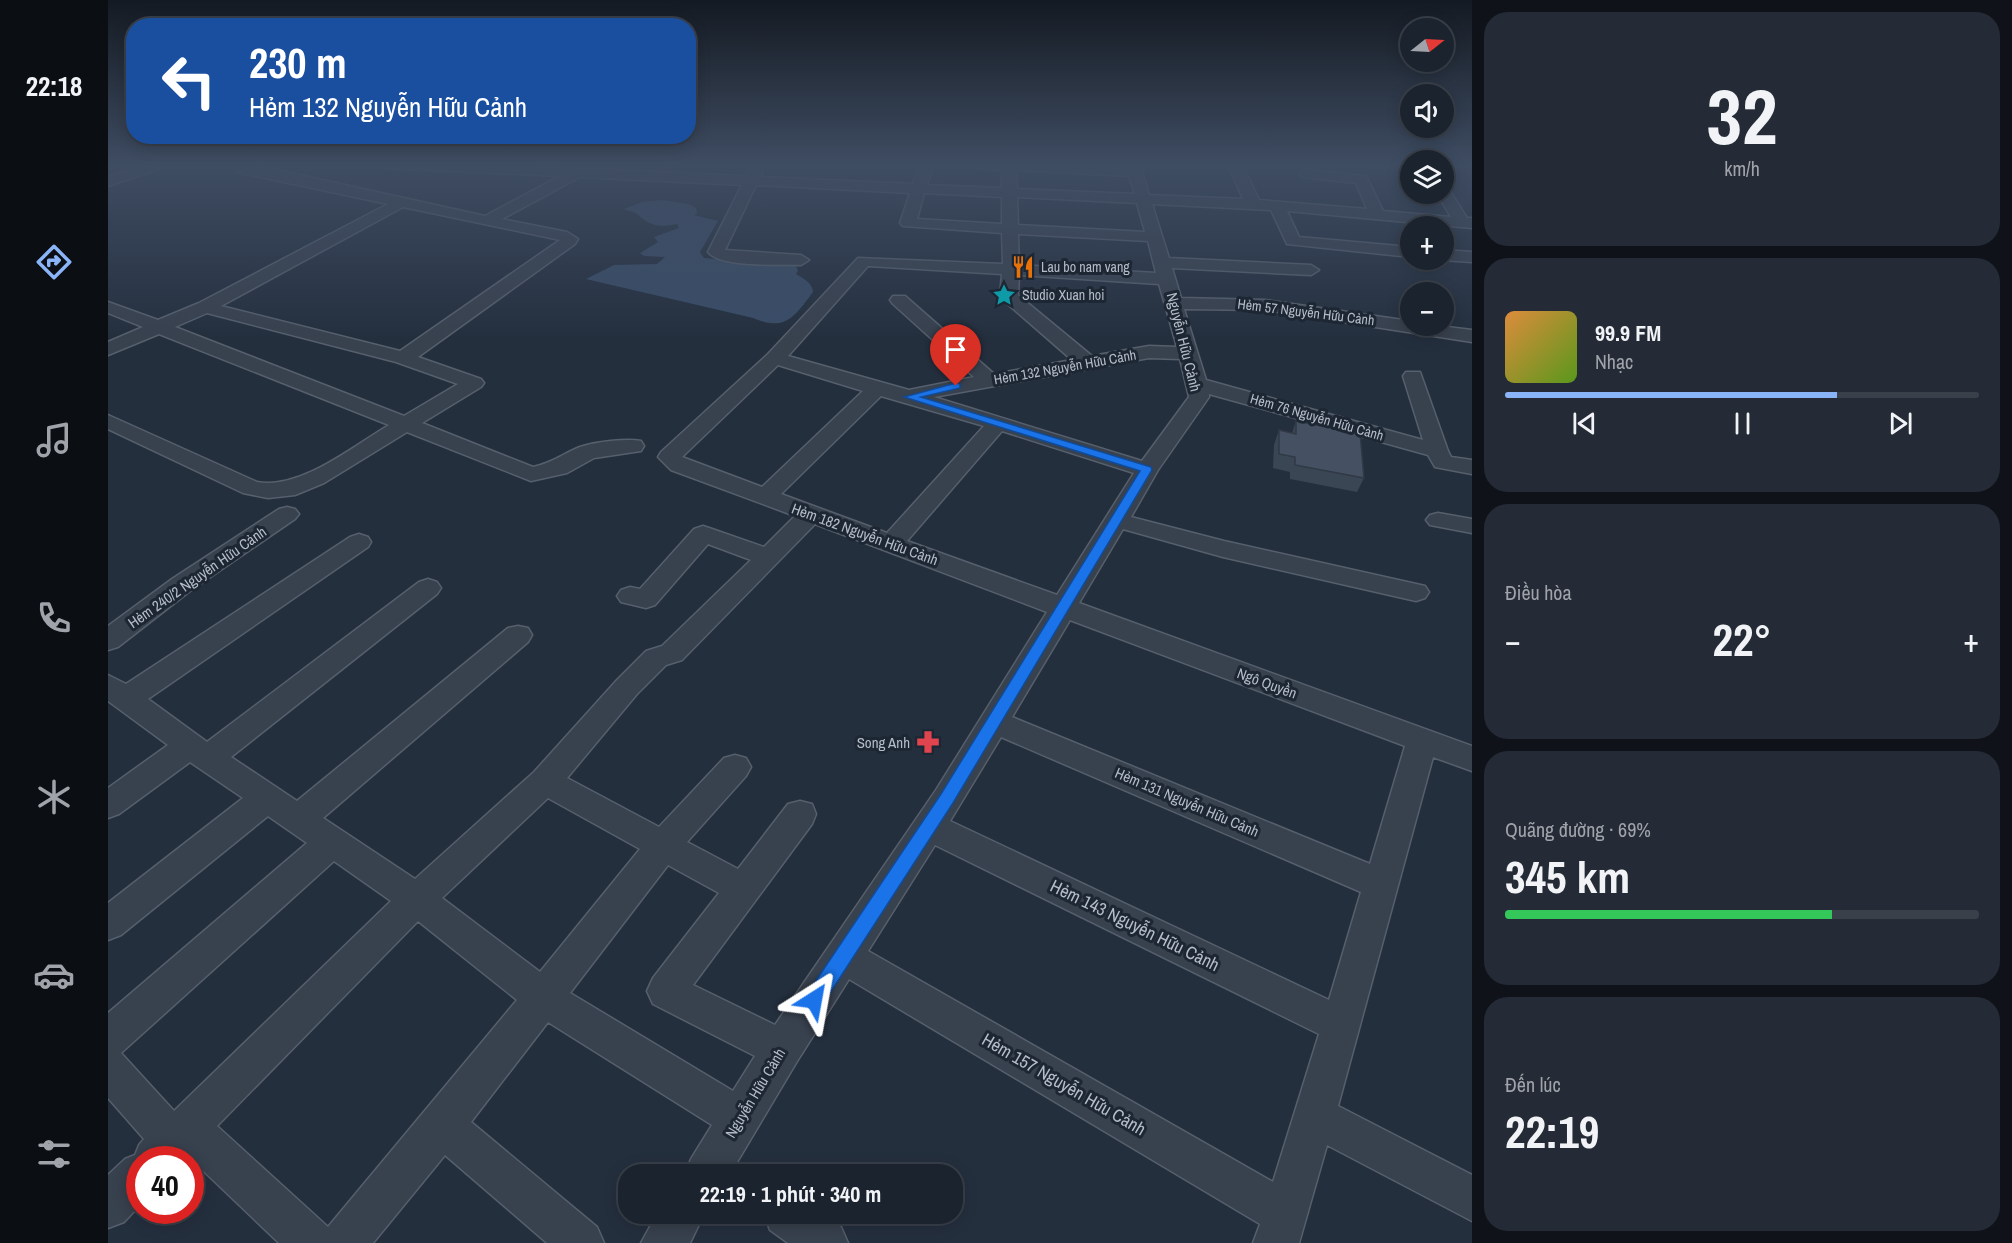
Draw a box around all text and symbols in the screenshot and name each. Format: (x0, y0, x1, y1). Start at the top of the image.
north arrow (1400, 18, 1454, 72)
map controls (1400, 18, 1454, 336)
text: 230 m (249, 35, 347, 91)
icon: left (150, 42, 228, 120)
text: 32 (1706, 63, 1778, 168)
text: 22:18 (26, 68, 82, 104)
button: sound (1400, 84, 1454, 138)
text: Hẻm 132 Nguyễn Hữu Cảnh (249, 89, 527, 125)
button: layers (1400, 150, 1454, 204)
text: km/h (1724, 155, 1760, 182)
button: + (1400, 216, 1454, 270)
icon: directions (33, 241, 75, 283)
restaurant icon: Lau bo nam vang (1010, 254, 1036, 280)
place label: Lau bo nam vang (1041, 258, 1130, 276)
place icon: Studio Xuan hoi (991, 282, 1017, 308)
button: − (1400, 282, 1454, 336)
place label: Studio Xuan hoi (1022, 286, 1104, 304)
street label: Nguyễn Hữu Cảnh (1162, 290, 1206, 394)
street label: Hẻm 57 Nguyễn Hữu Cảnh (1236, 295, 1376, 329)
text: 99.9 FM (1595, 318, 1661, 348)
pin (930, 324, 981, 386)
icon: arrive (939, 333, 972, 366)
street label: Hẻm 132 Nguyễn Hữu Cảnh (992, 346, 1138, 388)
text: Nhạc (1595, 348, 1633, 375)
street label: Hẻm 76 Nguyễn Hữu Cảnh (1248, 389, 1386, 445)
icon: previous (1568, 407, 1601, 440)
icon: pause (1726, 407, 1759, 440)
icon: next (1884, 407, 1917, 440)
icon: music (33, 419, 75, 461)
street label: Hẻm 182 Nguyễn Hữu Cảnh (789, 498, 941, 570)
street label: Hẻm 240/2 Nguyễn Hữu Cảnh (123, 521, 271, 633)
text: Điều hòa (1505, 579, 1572, 606)
icon: phone (33, 597, 75, 639)
text: 22° (1712, 609, 1772, 670)
text: − (1505, 618, 1521, 662)
text: + (1963, 618, 1979, 662)
street label: Ngô Quyền (1234, 662, 1300, 704)
pharmacy icon: Song Anh (915, 729, 941, 755)
place label: Song Anh (857, 732, 910, 753)
street label: Hẻm 131 Nguyễn Hữu Cảnh (1112, 762, 1262, 842)
icon: climate (33, 776, 75, 818)
text: Quãng đường · 69% (1505, 816, 1651, 843)
text: 345 km (1505, 846, 1630, 907)
street label: Hẻm 143 Nguyễn Hữu Cảnh (1046, 873, 1224, 977)
icon: car (33, 954, 75, 996)
position arrow (782, 968, 846, 1032)
street label: Hẻm 157 Nguyễn Hữu Cảnh (977, 1027, 1151, 1141)
street label: Nguyễn Hữu Cảnh (720, 1044, 790, 1142)
text: Đến lúc (1505, 1071, 1561, 1098)
text: 22:19 (1505, 1101, 1599, 1162)
icon: filters (33, 1133, 75, 1175)
speed limit sign: 40 (126, 1146, 204, 1224)
text: 22:19 · 1 phút · 340 m (700, 1179, 881, 1209)

